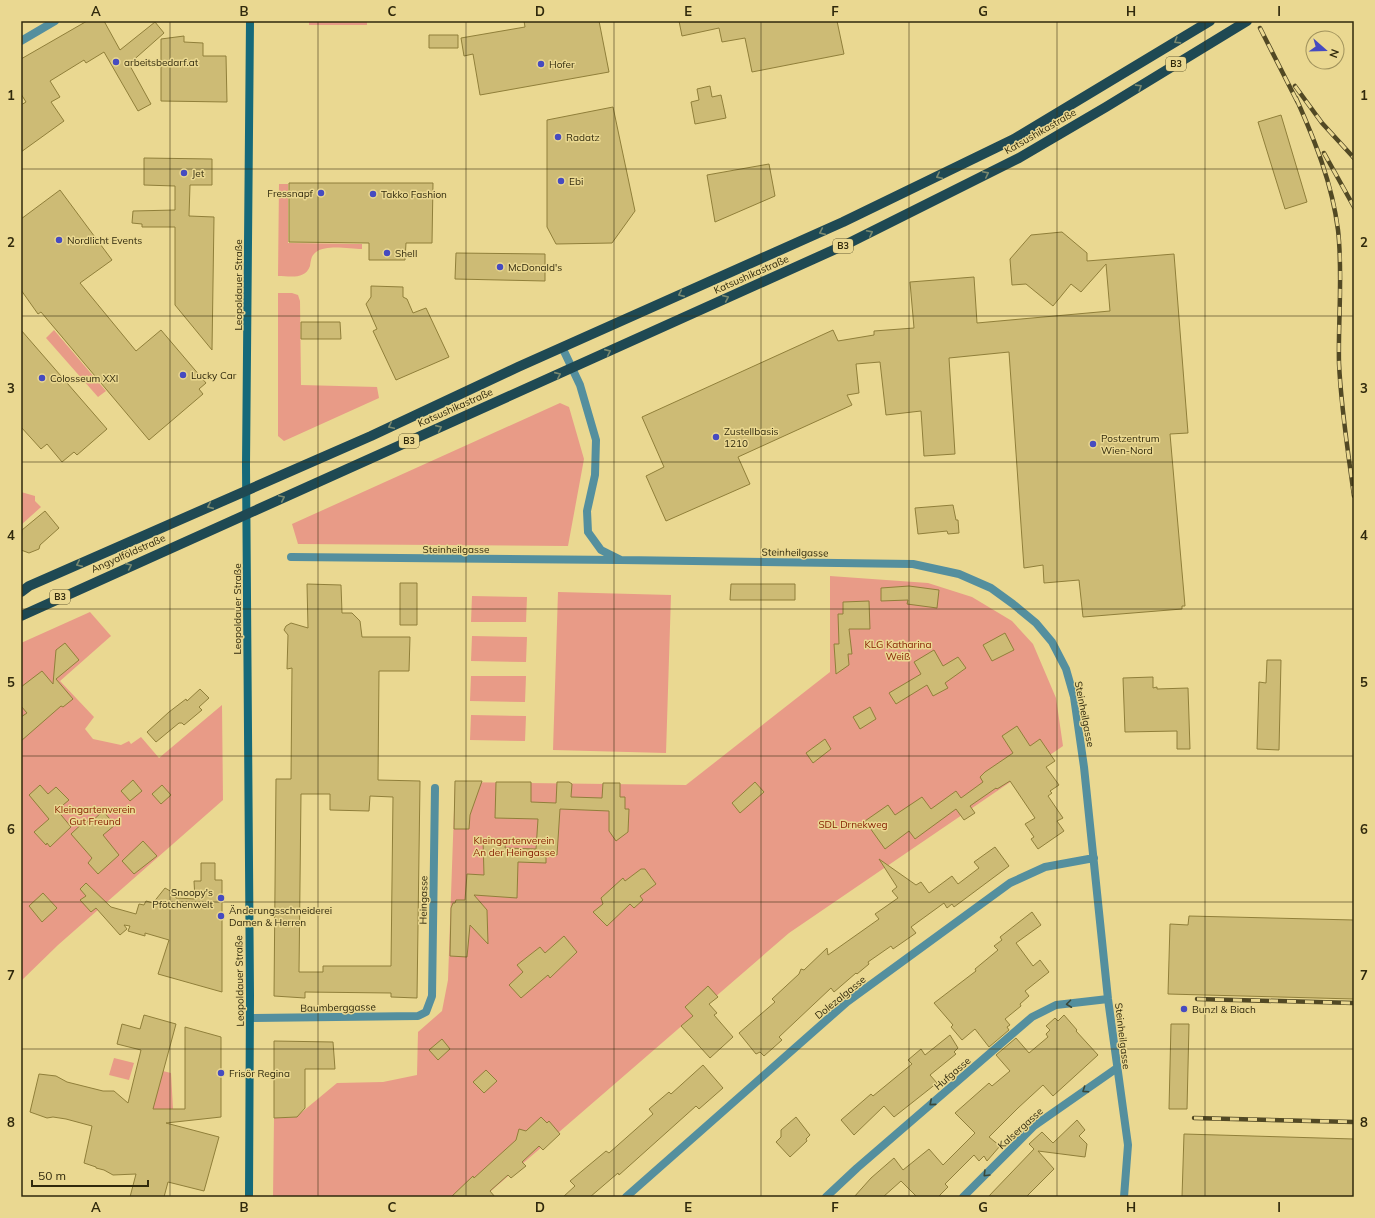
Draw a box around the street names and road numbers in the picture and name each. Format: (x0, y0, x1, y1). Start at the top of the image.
road number: B3 (1166, 57, 1186, 71)
street label: Katsushikastraße (1002, 106, 1078, 157)
street label: Leopoldauer Straße (232, 239, 245, 331)
road number: B3 (833, 239, 853, 253)
street label: Katsushikastraße (712, 252, 791, 297)
street label: Katsushikastraße (416, 385, 495, 430)
road number: B3 (399, 434, 419, 448)
street label: Angyalföldstraße (89, 531, 167, 576)
street label: Steinheilgasse (423, 543, 489, 556)
street label: Steinheilgasse (761, 545, 828, 560)
street label: Leopoldauer Straße (231, 563, 244, 655)
road number: B3 (50, 590, 70, 604)
street label: Steinheilgasse (1072, 680, 1097, 748)
street label: Heingasse (417, 876, 430, 924)
street label: Leopoldauer Straße (232, 935, 247, 1027)
street label: Dolezalgasse (812, 973, 868, 1022)
street label: Baumberggasse (300, 1000, 376, 1015)
street label: Steinheilgasse (1112, 1002, 1133, 1070)
street label: Hufgasse (931, 1054, 973, 1093)
street label: Kalsergasse (995, 1105, 1046, 1152)

